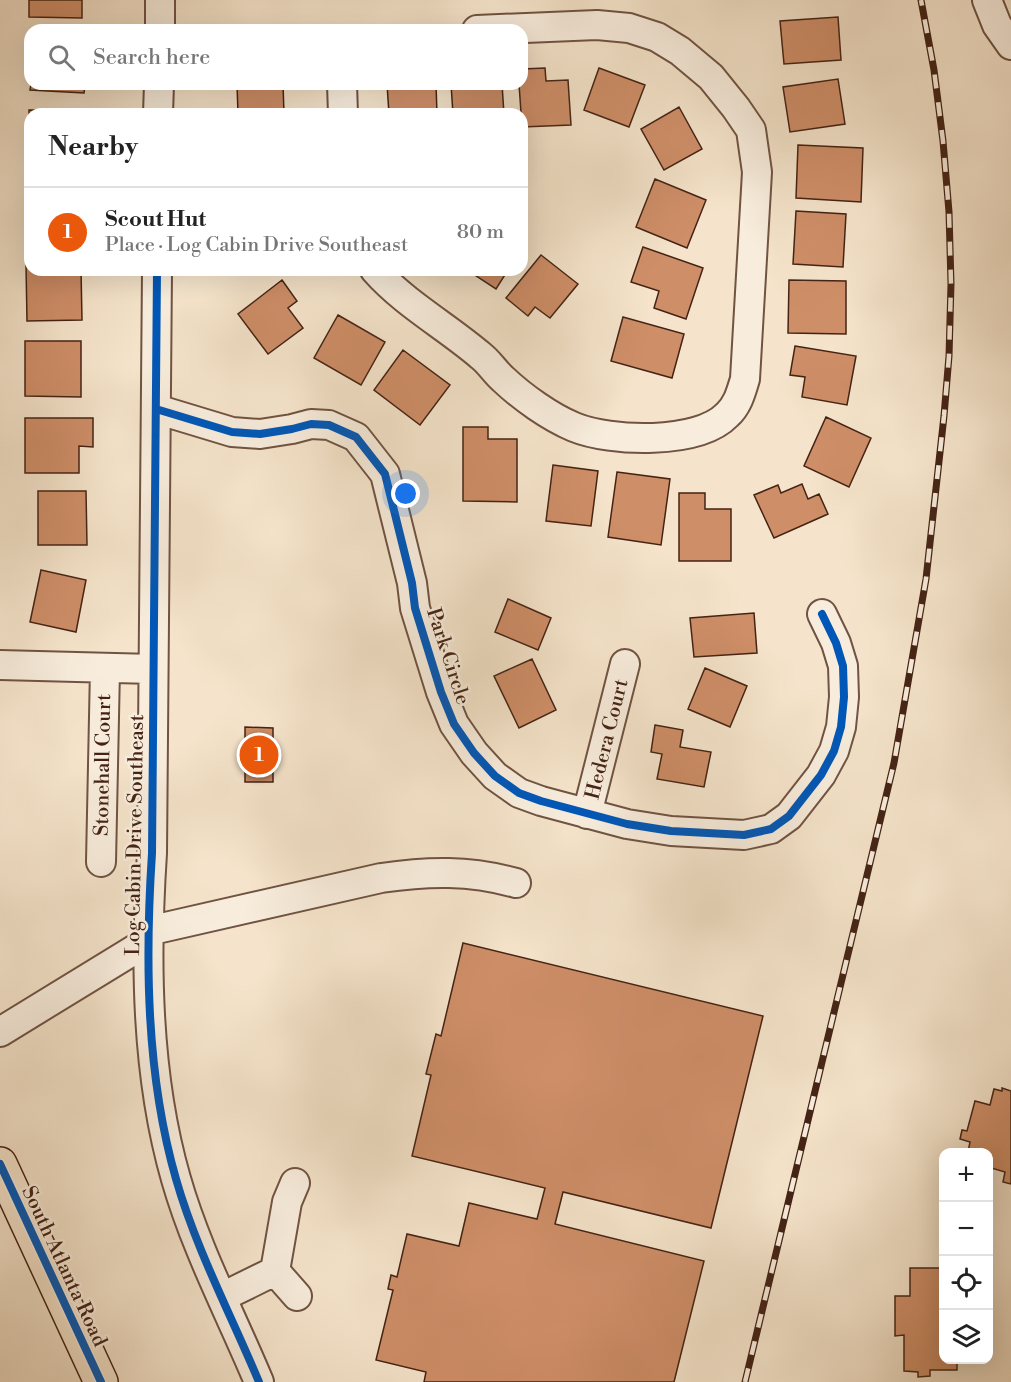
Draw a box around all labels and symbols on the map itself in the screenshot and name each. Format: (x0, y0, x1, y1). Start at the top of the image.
your location (391, 479, 420, 508)
street label: Park Circle (420, 605, 475, 708)
street label: Hedera Court (580, 677, 634, 802)
street label: Stonehall Court (90, 694, 117, 836)
street label: Log Cabin Drive Southeast (121, 714, 150, 956)
pin: 1 (240, 732, 278, 777)
street label: South Atlanta Road (15, 1182, 112, 1352)

